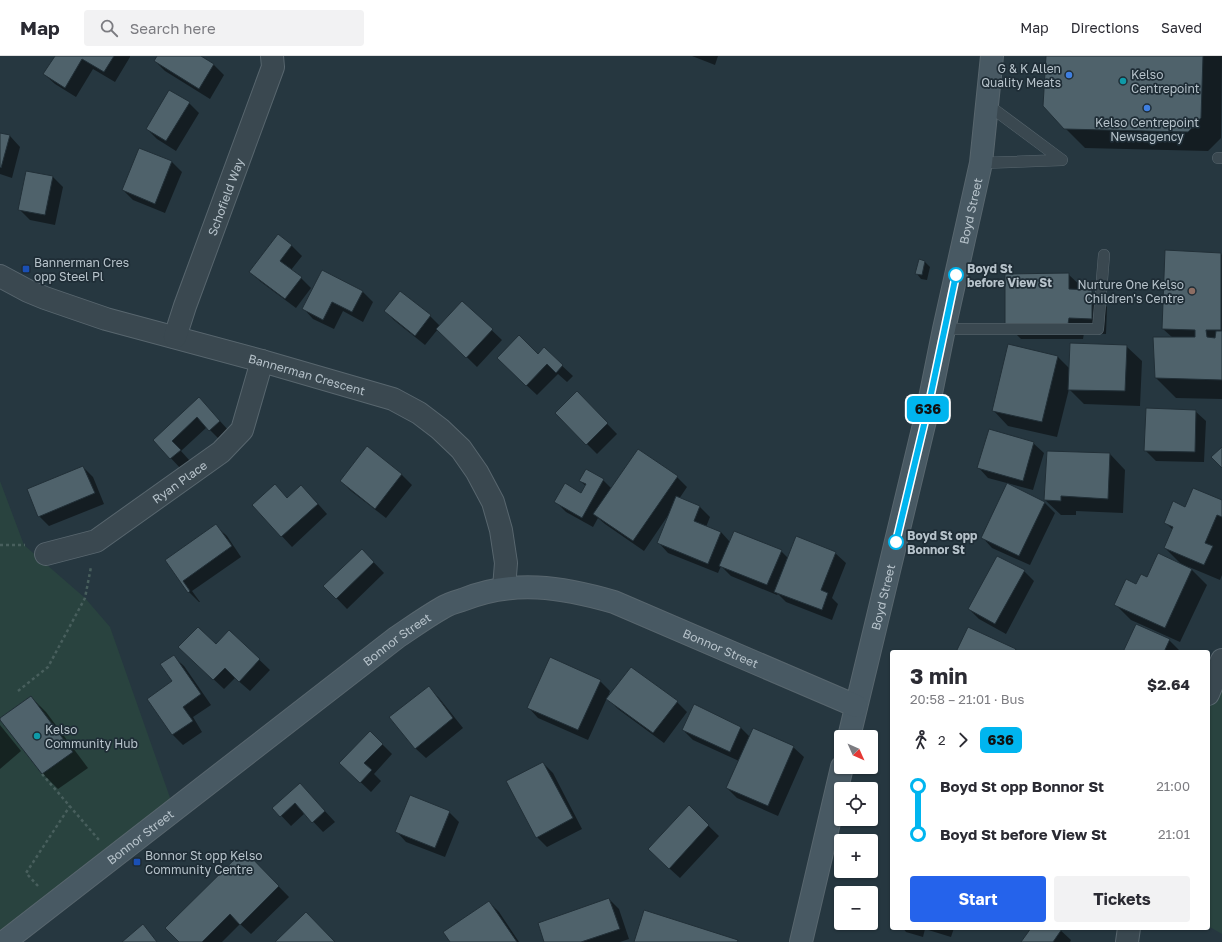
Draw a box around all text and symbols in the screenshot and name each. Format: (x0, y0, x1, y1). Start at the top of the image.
search box (84, 10, 364, 46)
text: Map (20, 16, 60, 39)
icon: search (98, 17, 120, 39)
text: Search here (130, 19, 216, 37)
text: Map (1020, 19, 1049, 36)
text: Directions (1071, 19, 1139, 36)
text: Saved (1161, 19, 1202, 36)
place label: G & K Allen Quality Meats (981, 61, 1061, 90)
place label: Kelso Centrepoint (1131, 67, 1200, 96)
marker: G & K Allen Quality Meats (1064, 70, 1074, 80)
marker: Kelso Centrepoint (1118, 76, 1128, 86)
marker: Kelso Centrepoint Newsagency (1142, 103, 1152, 113)
place label: Kelso Centrepoint Newsagency (1095, 115, 1199, 144)
street label: Schofield Way (204, 156, 246, 238)
street label: Boyd Street (956, 176, 985, 245)
place label: Bannerman Cres opp Steel Pl (34, 255, 129, 284)
place label: Boyd St before View St (967, 261, 1052, 290)
marker: Bannerman Cres opp Steel Pl (21, 264, 31, 274)
marker: Boyd St before View St (948, 267, 964, 283)
place label: Nurture One Kelso Children's Centre (1077, 277, 1184, 306)
marker: Nurture One Kelso Children's Centre (1187, 286, 1197, 296)
street label: Bannerman Crescent (247, 350, 367, 398)
line badge: 636 (905, 396, 951, 422)
text: 636 (915, 400, 941, 417)
street label: Ryan Place (149, 457, 210, 506)
place label: Boyd St opp Bonnor St (907, 528, 978, 557)
marker: Boyd St opp Bonnor St (888, 534, 904, 550)
street label: Boyd Street (867, 562, 898, 632)
street label: Bonnor Street (360, 609, 434, 669)
street label: Bonnor Street (681, 625, 761, 671)
text: 3 min (910, 662, 968, 689)
text: $2.64 (1147, 675, 1190, 693)
text: 20:58 – 21:01 · Bus (910, 691, 1024, 707)
place label: Kelso Community Hub (45, 722, 138, 751)
icon: walk (910, 729, 932, 751)
icon: forward (952, 729, 974, 751)
north arrow (834, 730, 878, 774)
map controls (834, 730, 878, 930)
marker: Kelso Community Hub (32, 731, 42, 741)
text: 636 (988, 731, 1014, 748)
text: 2 (938, 732, 946, 748)
text: Boyd St opp Bonnor St (940, 777, 1104, 795)
text: 21:00 (1156, 778, 1190, 794)
button: locate (834, 782, 878, 826)
street label: Bonnor Street (104, 806, 176, 867)
text: Boyd St before View St (940, 825, 1107, 843)
text: 21:01 (1158, 826, 1190, 842)
button: + (834, 834, 878, 878)
place label: Bonnor St opp Kelso Community Centre (145, 848, 262, 877)
marker: Bonnor St opp Kelso Community Centre (132, 857, 142, 867)
button: Start (910, 876, 1046, 922)
button: Tickets (1054, 876, 1190, 922)
button: − (834, 886, 878, 930)

